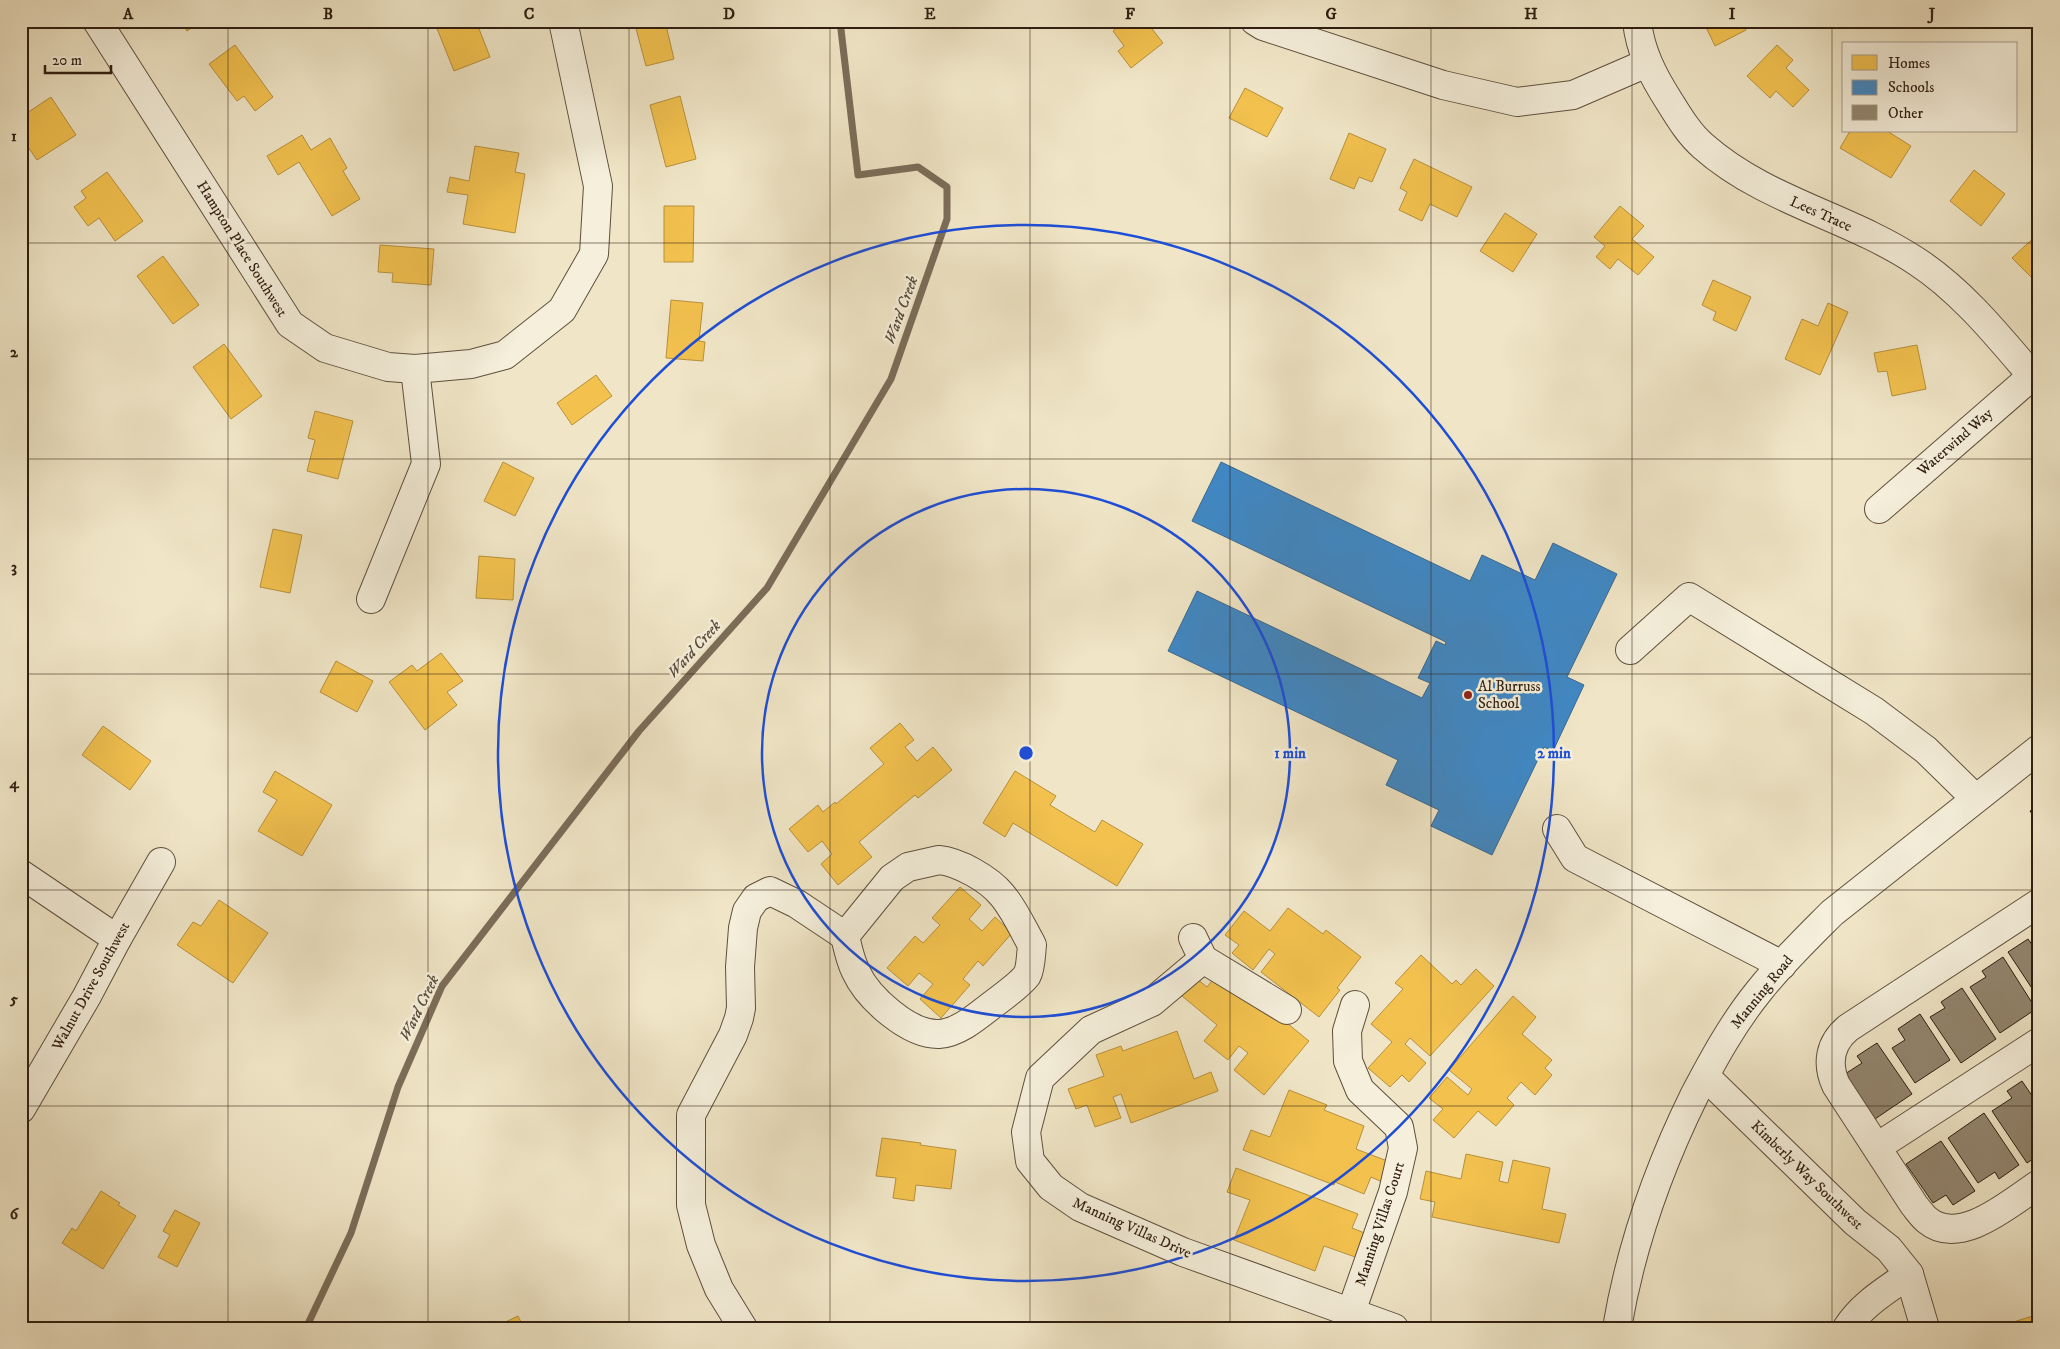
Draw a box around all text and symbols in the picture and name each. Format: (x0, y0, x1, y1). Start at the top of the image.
text: A (122, 4, 134, 24)
text: B (323, 4, 333, 24)
text: C (524, 4, 534, 24)
text: D (723, 4, 735, 24)
text: E (924, 4, 936, 24)
text: F (1125, 4, 1135, 24)
text: G (1325, 4, 1337, 24)
text: H (1524, 4, 1538, 24)
text: I (1729, 4, 1736, 24)
text: J (1927, 4, 1936, 24)
scale bar (45, 42, 111, 74)
legend (1842, 42, 2018, 132)
text: 20 m (52, 51, 82, 70)
text: Homes (1888, 54, 1930, 73)
text: Schools (1888, 78, 1934, 97)
text: Other (1888, 104, 1923, 123)
text: 1 (11, 126, 17, 146)
street label: Hampton Place Southwest (192, 177, 292, 321)
street label: Lees Trace (1787, 192, 1855, 236)
water label: Ward Creek (879, 273, 923, 347)
text: 2 (10, 342, 19, 362)
street label: Waterwind Way (1912, 403, 1997, 481)
text: 3 (11, 557, 17, 577)
water label: Ward Creek (663, 616, 725, 682)
place label: Al Burruss School (1478, 677, 1540, 713)
marker: Al Burruss School (1462, 689, 1474, 701)
centre of rings (1017, 744, 1035, 762)
text: 1 min (1274, 744, 1306, 763)
text: 2 min (1537, 744, 1571, 763)
text: 4 (8, 773, 19, 793)
street label: Walnut Drive Southwest (47, 918, 134, 1054)
street label: Manning Road (1727, 951, 1798, 1033)
water label: Ward Creek (394, 971, 444, 1044)
text: 5 (9, 989, 18, 1009)
street label: Kimberly Way Southwest (1747, 1116, 1867, 1234)
street label: Manning Villas Court (1351, 1159, 1409, 1289)
street label: Manning Villas Drive (1070, 1193, 1194, 1263)
text: 6 (10, 1204, 20, 1224)

